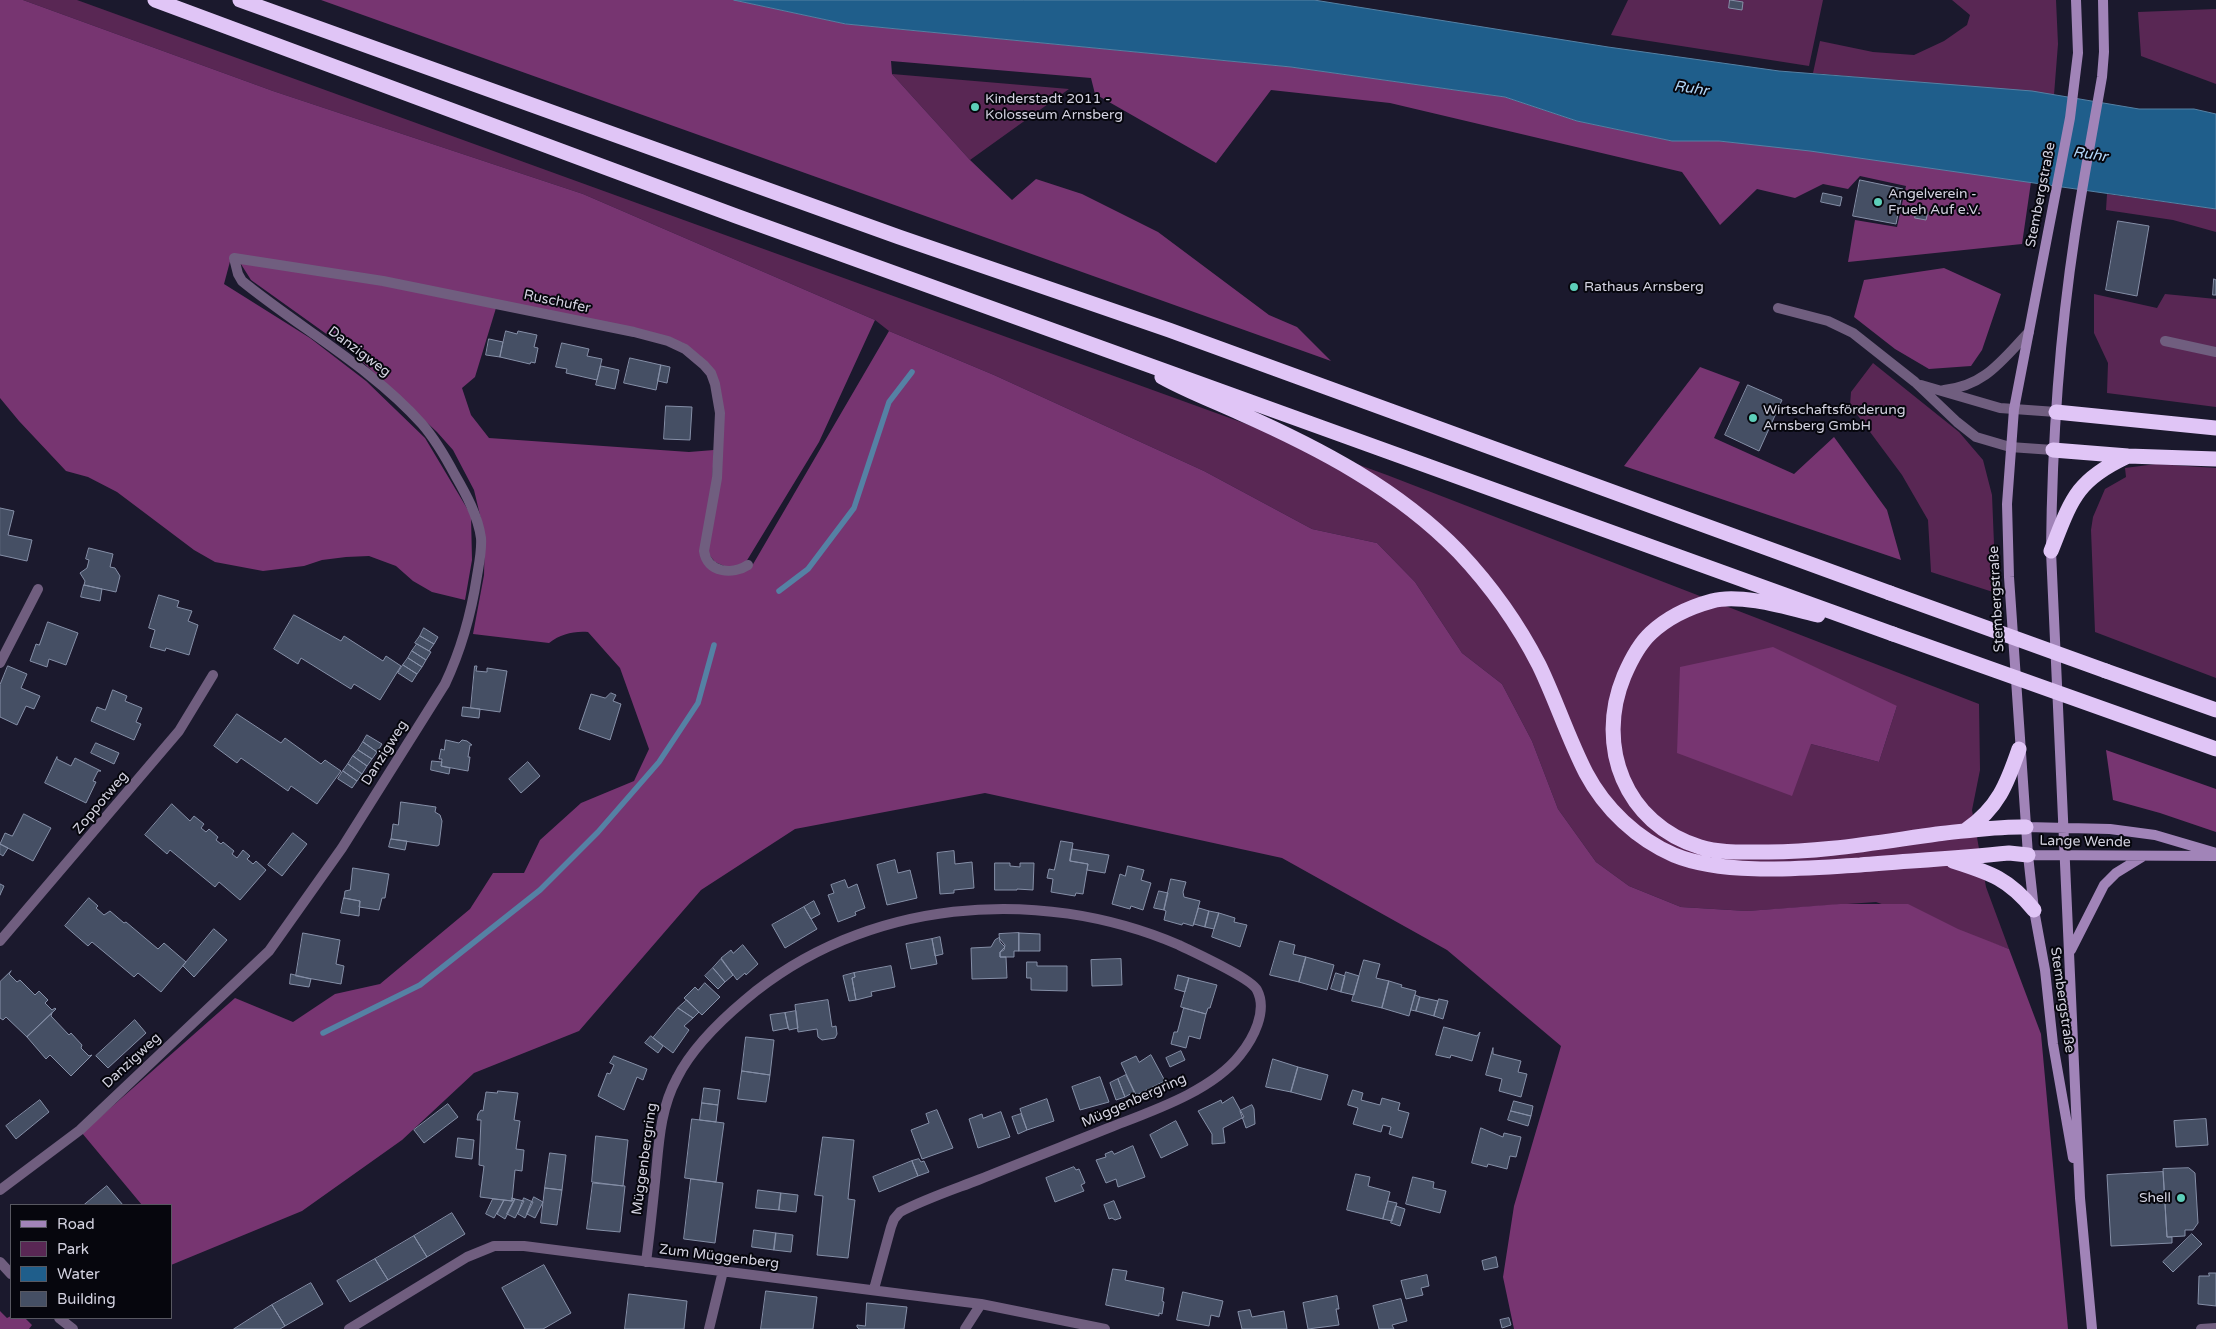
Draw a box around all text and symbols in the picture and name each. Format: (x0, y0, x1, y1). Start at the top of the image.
water label: Ruhr (1672, 77, 1710, 101)
place label: Kinderstadt 2011 - Kolosseum Arnsberg (985, 91, 1123, 124)
marker: Kinderstadt 2011 - Kolosseum Arnsberg (969, 101, 981, 113)
street label: Stembergstraße (2023, 141, 2059, 249)
water label: Ruhr (2071, 143, 2109, 167)
place label: Angelverein - Frueh Auf e.V. (1888, 186, 1981, 218)
marker: Angelverein - Frueh Auf e.V. (1872, 196, 1884, 208)
place label: Rathaus Arnsberg (1584, 279, 1704, 295)
marker: Rathaus Arnsberg (1568, 281, 1580, 293)
street label: Ruschufer (522, 287, 592, 317)
street label: Danzigweg (324, 323, 394, 381)
place label: Wirtschaftsförderung Arnsberg GmbH (1763, 402, 1905, 434)
marker: Wirtschaftsförderung Arnsberg GmbH (1747, 412, 1759, 424)
street label: Stembergstraße (1986, 545, 2008, 653)
street label: Danzigweg (358, 717, 412, 789)
street label: Zoppotweg (70, 768, 132, 838)
street label: Lange Wende (2039, 833, 2131, 851)
street label: Stembergstraße (2046, 946, 2078, 1054)
street label: Danzigweg (99, 1030, 165, 1092)
street label: Müggenbergring (1079, 1070, 1189, 1132)
street label: Müggenbergring (629, 1102, 661, 1216)
place label: Shell (2139, 1190, 2171, 1206)
marker: Shell (2175, 1192, 2187, 1204)
legend (10, 1204, 172, 1319)
text: Road (57, 1215, 95, 1233)
text: Park (57, 1240, 89, 1258)
street label: Zum Müggenberg (658, 1241, 780, 1273)
text: Water (57, 1265, 100, 1283)
text: Building (57, 1290, 116, 1308)

